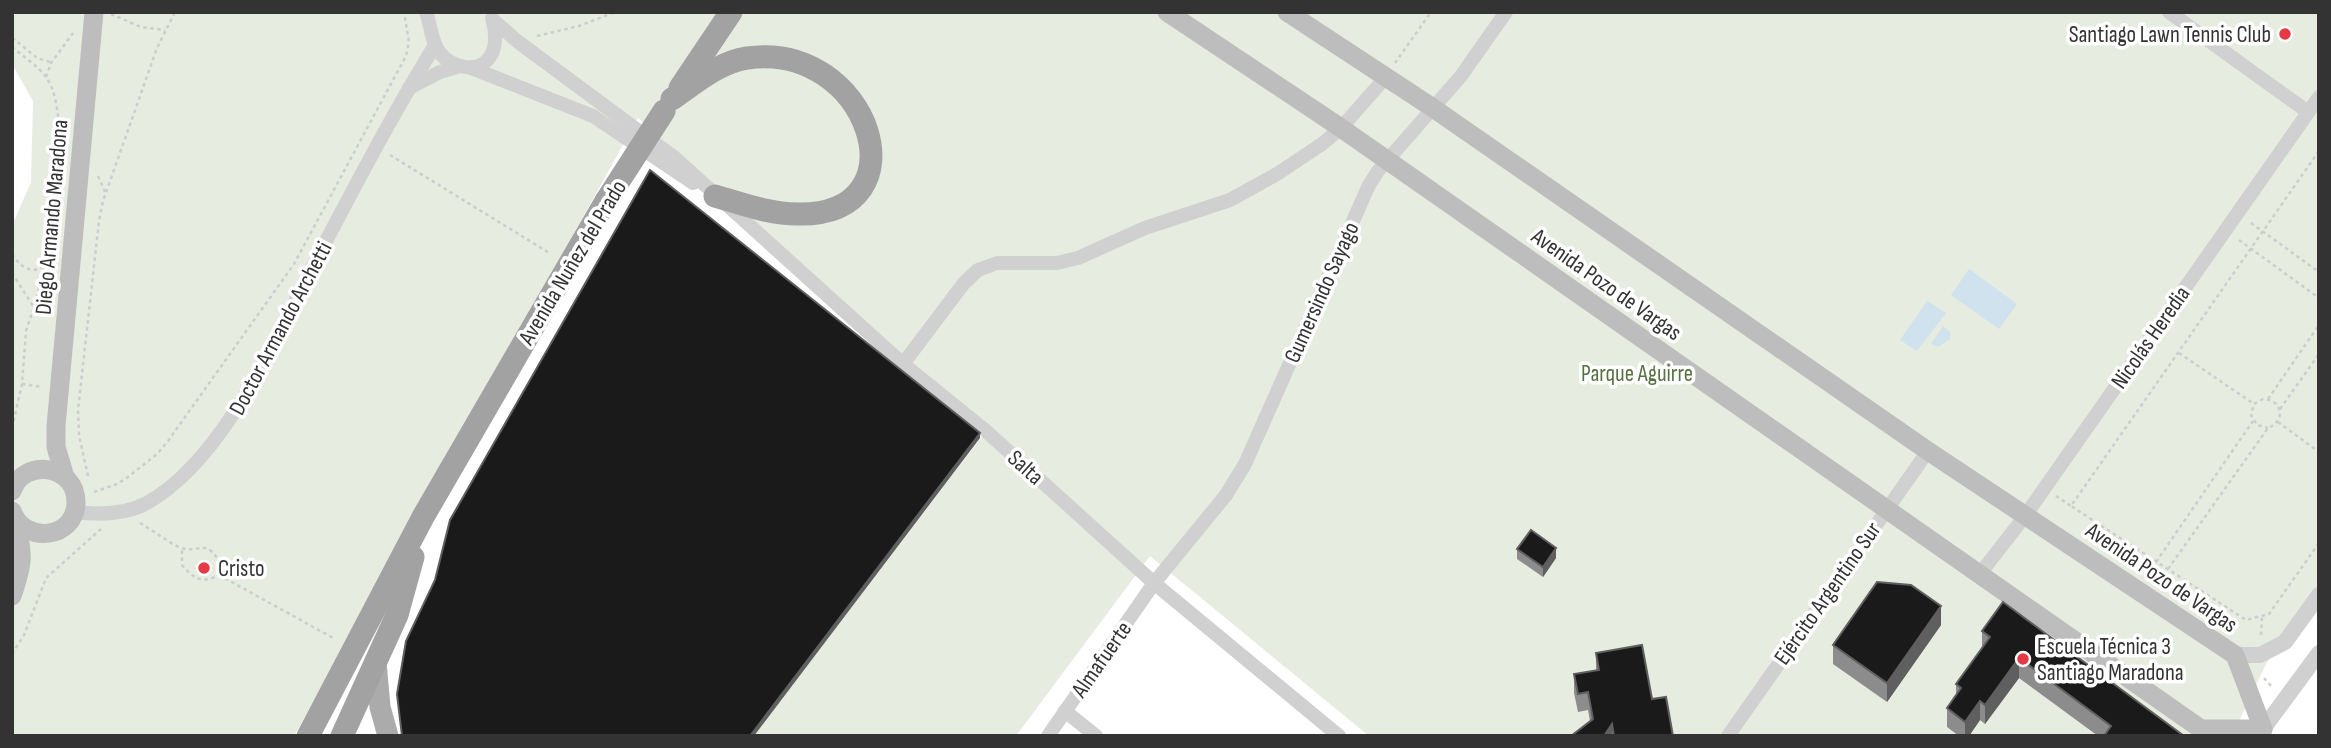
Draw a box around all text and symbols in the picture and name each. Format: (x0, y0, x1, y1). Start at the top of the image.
place label: Santiago Lawn Tennis Club (2069, 21, 2271, 49)
marker: Santiago Lawn Tennis Club (2277, 26, 2293, 42)
street label: Diego Armando Maradona (30, 118, 74, 316)
street label: Avenida Nuñez del Prado (512, 175, 633, 351)
street label: Gumersindo Sayago (1278, 218, 1365, 367)
street label: Avenida Pozo de Vargas (1525, 222, 1687, 347)
street label: Doctor Armando Archetti (223, 237, 338, 420)
street label: Nicolás Heredia (2105, 281, 2196, 394)
park label: Parque Aguirre (1581, 360, 1693, 388)
street label: Salta (1002, 444, 1049, 491)
street label: Avenida Pozo de Vargas (2079, 516, 2243, 639)
street label: Ejército Argentino Sur (1768, 517, 1888, 670)
place label: Cristo (218, 555, 265, 583)
marker: Cristo (196, 560, 212, 576)
street label: Almafuerte (1065, 616, 1138, 704)
place label: Escuela Técnica 3 Santiago Maradona (2037, 633, 2184, 687)
marker: Escuela Técnica 3 Santiago Maradona (2015, 651, 2031, 667)

